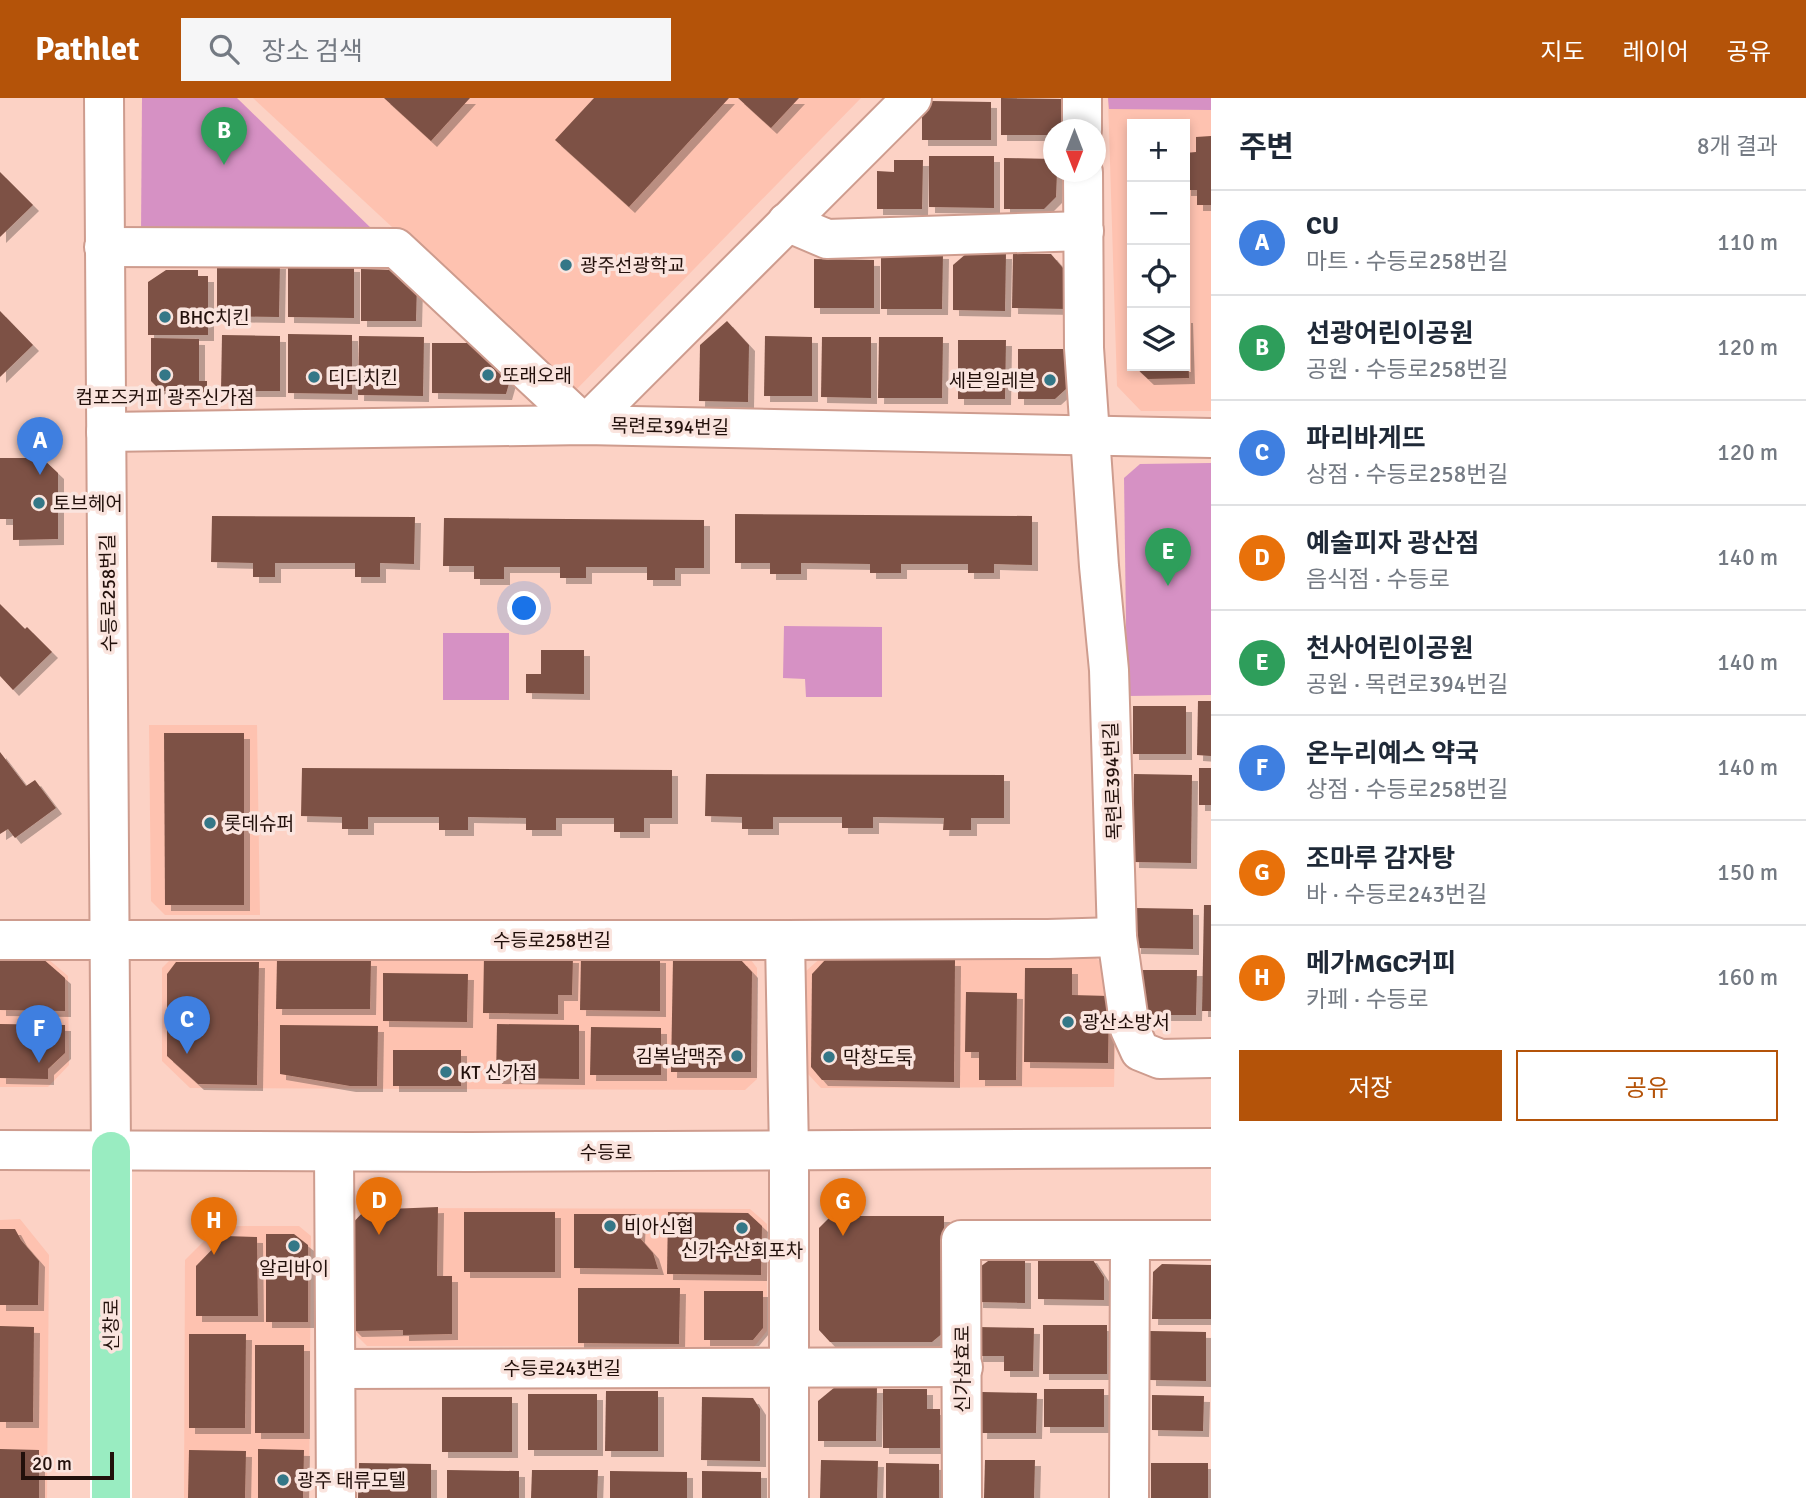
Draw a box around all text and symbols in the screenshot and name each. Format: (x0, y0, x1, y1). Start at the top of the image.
search box (181, 18, 671, 81)
text: Pathlet (35, 29, 139, 70)
icon: search (205, 30, 243, 68)
text: 장소 검색 (261, 36, 363, 68)
text: 지도 (1540, 37, 1585, 67)
text: 레이어 (1623, 37, 1689, 67)
text: 공유 (1727, 37, 1771, 67)
pin: B (201, 107, 247, 165)
north arrow (1043, 119, 1106, 182)
map controls (1127, 119, 1190, 371)
button: + (1127, 119, 1190, 182)
text: 주변 (1239, 129, 1294, 166)
text: 8개 결과 (1697, 132, 1778, 161)
button: − (1127, 182, 1190, 245)
text: CU (1306, 210, 1339, 242)
text: A (1255, 228, 1269, 257)
text: 110 m (1717, 228, 1778, 257)
button: locate (1127, 245, 1190, 308)
text: 마트 · 수등로258번길 (1306, 247, 1509, 276)
place label: 광주선광학교 (580, 254, 685, 278)
marker: 광주선광학교 (558, 257, 574, 273)
place label: BHC치킨 (179, 306, 250, 330)
button: layers (1127, 308, 1190, 371)
marker: BHC치킨 (157, 309, 173, 325)
text: 선광어린이공원 (1306, 318, 1473, 350)
text: B (1255, 333, 1269, 362)
text: 120 m (1717, 333, 1778, 362)
text: 공원 · 수등로258번길 (1306, 355, 1509, 384)
place label: 또래오래 (502, 364, 572, 388)
place label: 디디치킨 (328, 366, 398, 390)
marker: 컴포즈커피 광주신가점 (157, 367, 173, 383)
marker: 또래오래 (480, 367, 496, 383)
marker: 디디치킨 (306, 369, 322, 385)
place label: 세븐일레븐 (949, 369, 1036, 393)
marker: 세븐일레븐 (1042, 372, 1058, 388)
place label: 컴포즈커피 광주신가점 (76, 386, 254, 410)
street label: 목련로394번길 (611, 414, 729, 440)
pin: A (17, 417, 63, 475)
text: 파리바게뜨 (1306, 423, 1426, 455)
text: C (1255, 438, 1269, 467)
text: 120 m (1717, 438, 1778, 467)
text: 상점 · 수등로258번길 (1306, 460, 1509, 489)
place label: 토브헤어 (53, 492, 123, 516)
marker: 토브헤어 (31, 495, 47, 511)
pin: E (1145, 528, 1191, 586)
text: 예술피자 광산점 (1306, 528, 1479, 560)
street label: 수등로258번길 (96, 534, 122, 652)
text: D (1254, 543, 1270, 572)
text: 140 m (1717, 543, 1778, 572)
text: 음식점 · 수등로 (1306, 565, 1450, 594)
your location (507, 591, 541, 625)
text: 천사어린이공원 (1306, 633, 1473, 665)
text: E (1255, 648, 1269, 677)
text: 140 m (1717, 648, 1778, 677)
text: 공원 · 목련로394번길 (1306, 670, 1509, 699)
street label: 목련로394번길 (1099, 721, 1127, 840)
text: 온누리예스 약국 (1306, 738, 1479, 770)
text: F (1256, 753, 1268, 782)
text: 140 m (1717, 753, 1778, 782)
text: 상점 · 수등로258번길 (1306, 775, 1509, 804)
place label: 롯데슈퍼 (224, 812, 294, 836)
marker: 롯데슈퍼 (202, 815, 218, 831)
text: 조마루 감자탕 (1306, 843, 1455, 875)
text: G (1254, 858, 1270, 887)
text: 150 m (1717, 858, 1778, 887)
text: 바 · 수등로243번길 (1306, 880, 1487, 909)
street label: 수등로258번길 (493, 929, 611, 953)
text: 메가MGC커피 (1306, 948, 1456, 980)
text: H (1254, 963, 1270, 992)
text: 160 m (1717, 963, 1778, 992)
text: 카페 · 수등로 (1306, 985, 1429, 1014)
pin: C (164, 996, 210, 1054)
pin: F (16, 1005, 62, 1063)
place label: 광산소방서 (1082, 1011, 1169, 1035)
marker: 광산소방서 (1060, 1014, 1076, 1030)
place label: 김복남맥주 (636, 1045, 723, 1069)
place label: 막창도둑 (843, 1046, 913, 1070)
marker: 김복남맥주 (729, 1048, 745, 1064)
marker: 막창도둑 (821, 1049, 837, 1065)
button: 저장 (1239, 1050, 1502, 1121)
button: 공유 (1516, 1050, 1778, 1121)
place label: KT 신가점 (460, 1061, 537, 1085)
marker: KT 신가점 (438, 1064, 454, 1080)
street label: 수등로 (580, 1141, 632, 1165)
pin: D (356, 1177, 402, 1235)
pin: G (820, 1178, 866, 1236)
pin: H (191, 1197, 237, 1255)
place label: 비아신협 (624, 1215, 694, 1239)
marker: 비아신협 (602, 1218, 618, 1234)
marker: 신가수산회포차 (734, 1220, 750, 1236)
marker: 알리바이 (286, 1238, 302, 1254)
place label: 신가수산회포차 (681, 1239, 803, 1263)
place label: 알리바이 (259, 1257, 329, 1281)
street label: 신창로 (100, 1299, 124, 1351)
street label: 신가삼효로 (951, 1325, 975, 1413)
street label: 수등로243번길 (503, 1357, 621, 1381)
scale bar (21, 1449, 114, 1481)
text: 20 m (32, 1452, 72, 1476)
place label: 광주 태류모텔 (297, 1469, 406, 1493)
marker: 광주 태류모텔 (275, 1472, 291, 1488)

